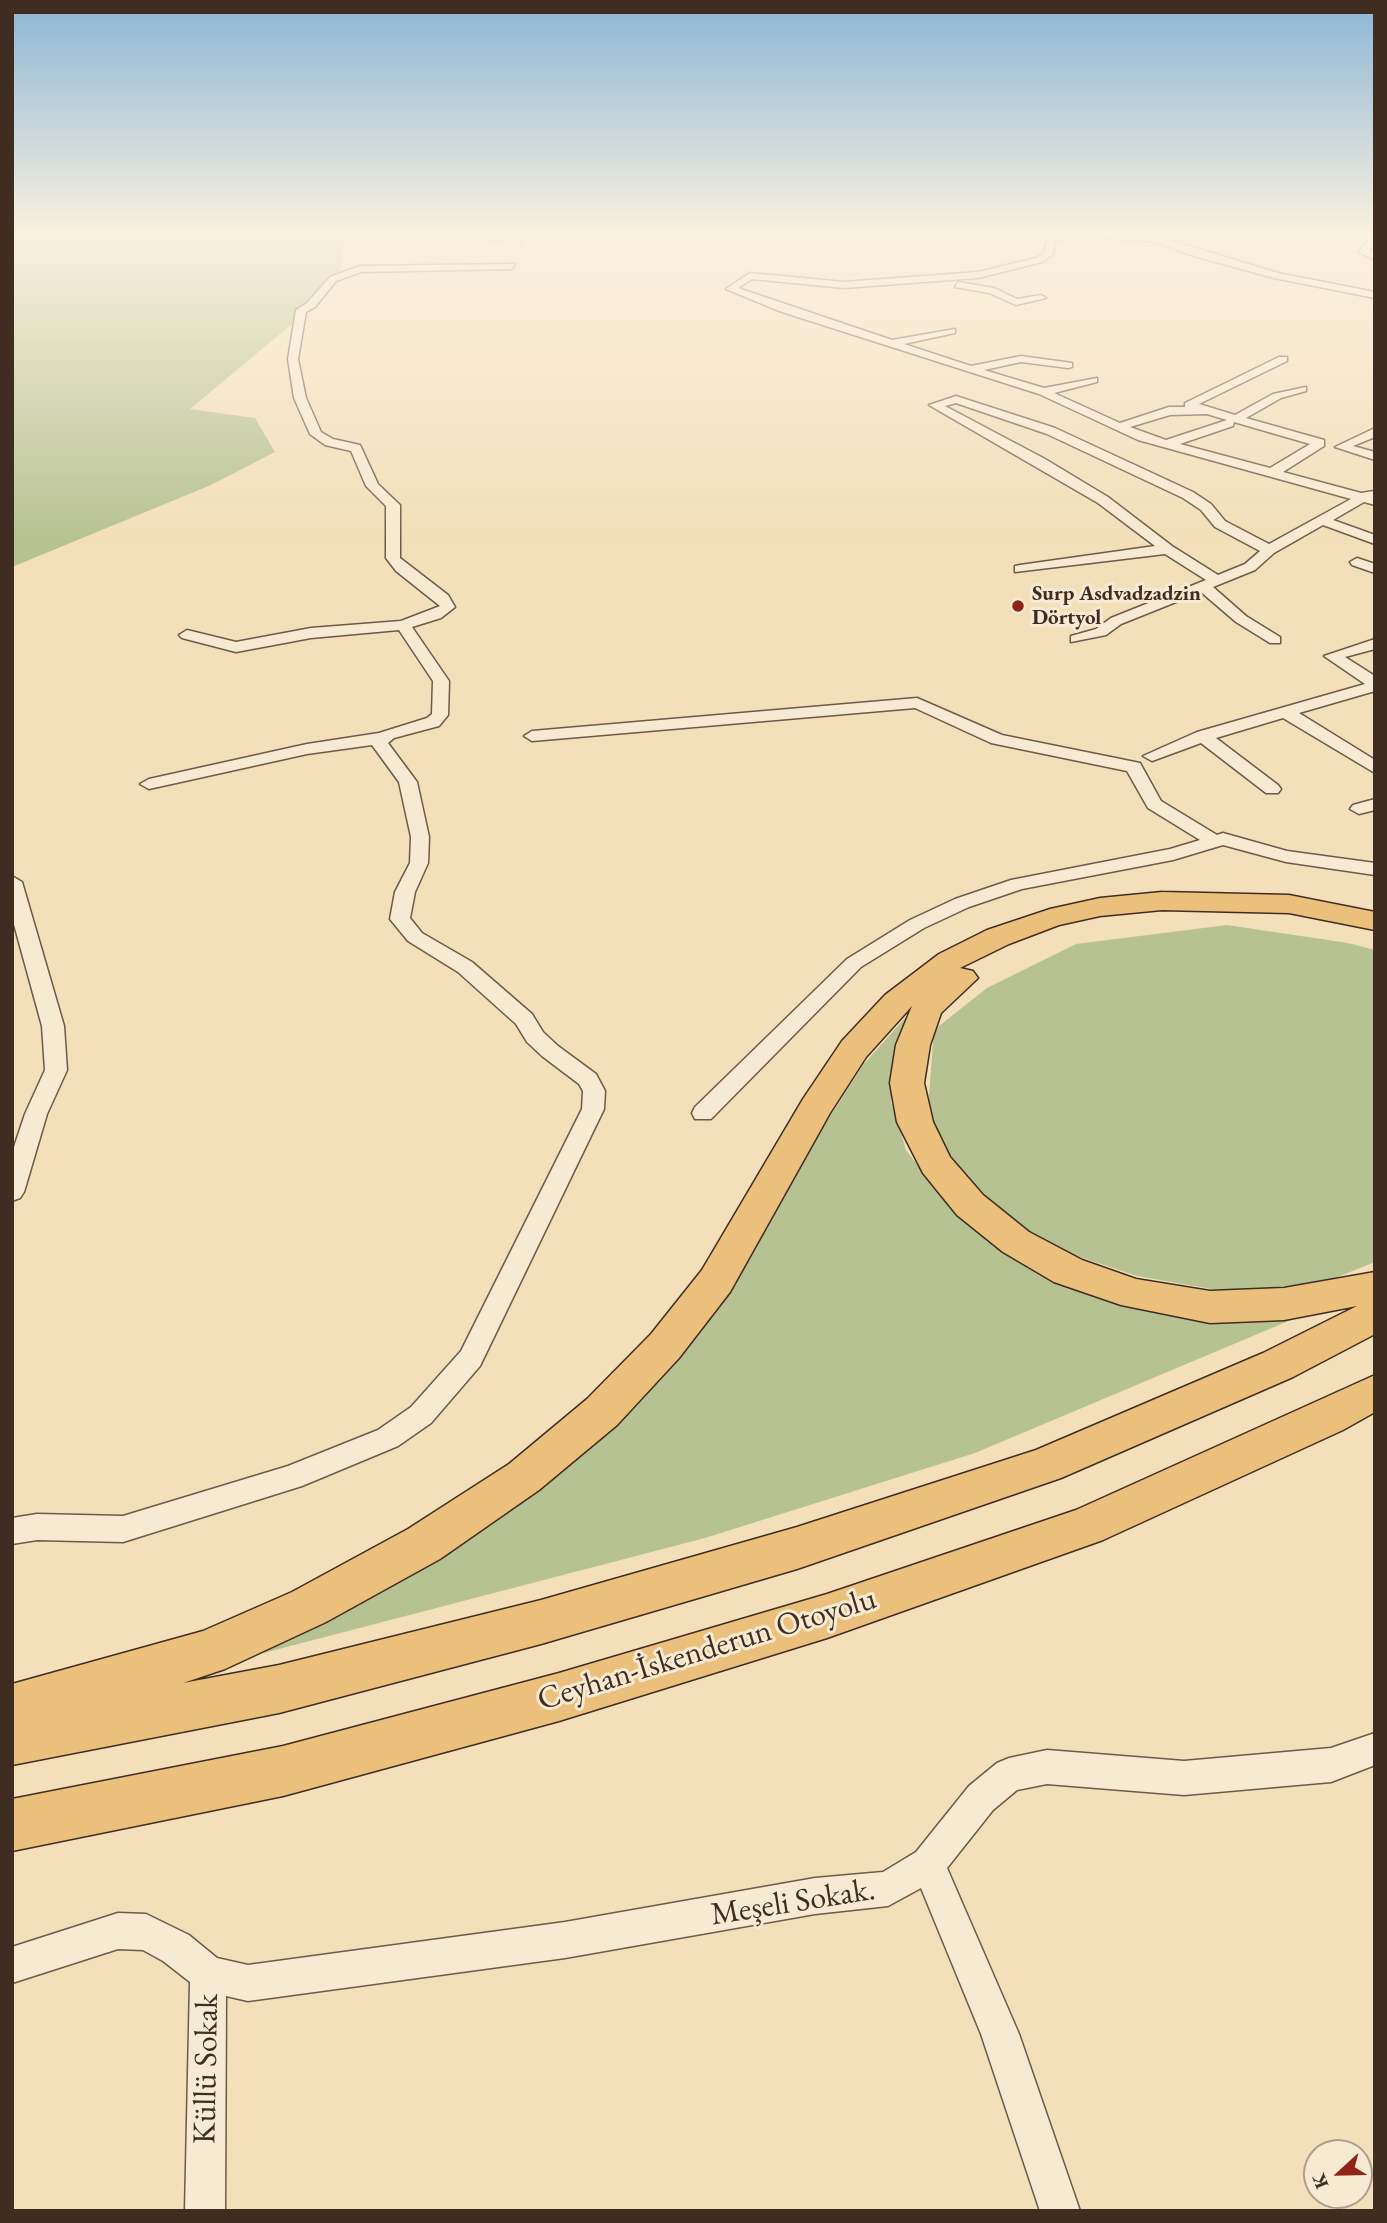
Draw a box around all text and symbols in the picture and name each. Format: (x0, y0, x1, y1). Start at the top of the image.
place label: Surp Asdvadzadzin Dörtyol (1032, 581, 1201, 631)
marker: Surp Asdvadzadzin Dörtyol (1010, 598, 1026, 614)
street label: Ceyhan-İskenderun Otoyolu (533, 1580, 881, 1720)
street label: Meşeli Sokak. (708, 1871, 878, 1935)
street label: Küllü Sokak (186, 1994, 228, 2144)
north arrow (1303, 2139, 1373, 2209)
text: K (1306, 2170, 1334, 2193)

